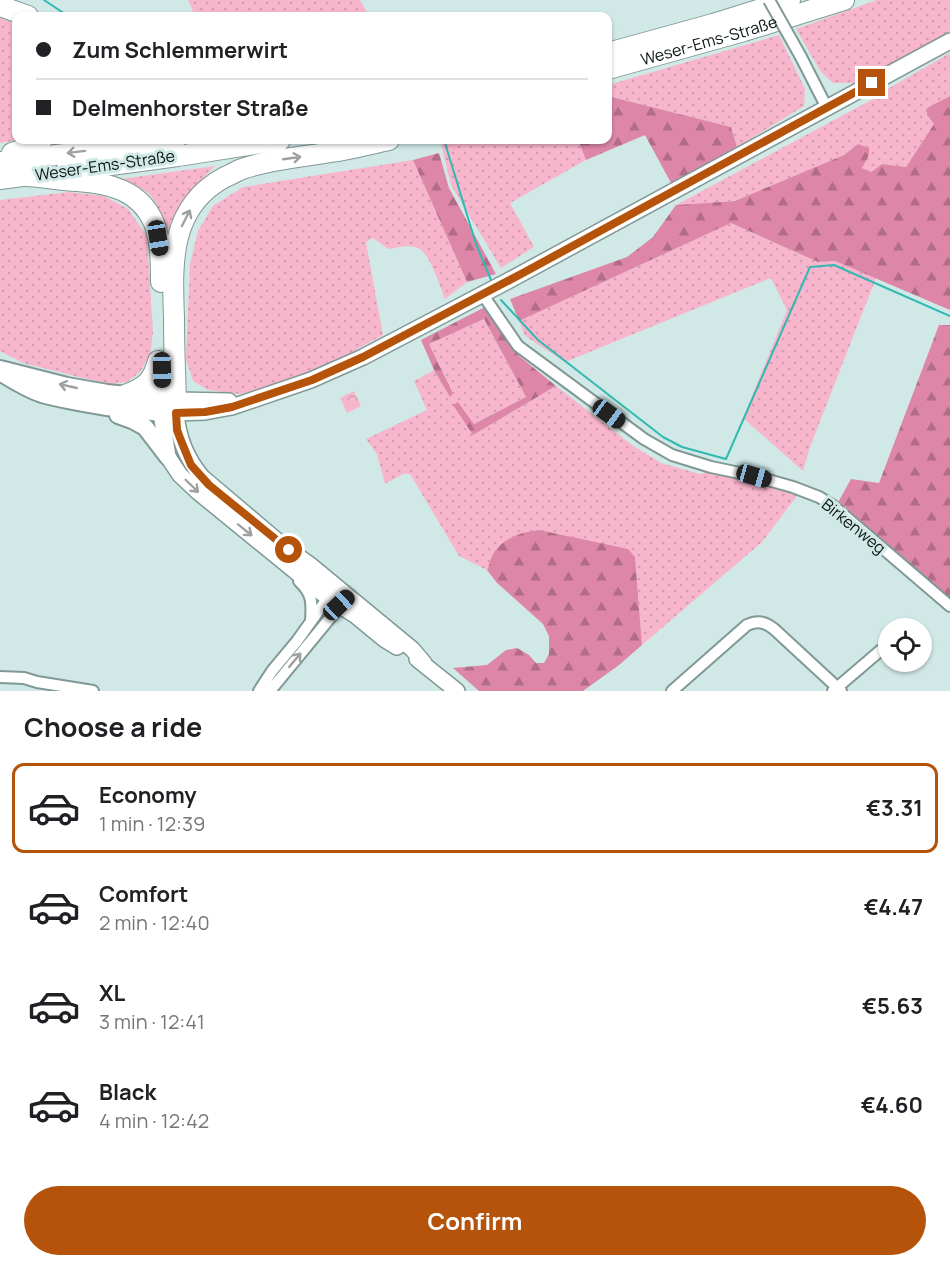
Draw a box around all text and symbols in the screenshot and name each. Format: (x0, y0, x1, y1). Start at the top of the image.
street label: Weser-Ems-Straße (638, 10, 780, 70)
text: Zum Schlemmerwirt (72, 35, 288, 65)
route end (858, 69, 885, 96)
text: Delmenhorster Straße (72, 93, 308, 123)
street label: Weser-Ems-Straße (34, 144, 176, 186)
one-way arrow (66, 147, 86, 158)
one-way arrow (282, 153, 301, 164)
one-way arrow (180, 209, 192, 227)
car (146, 219, 170, 257)
car (153, 352, 171, 388)
one-way arrow (58, 379, 77, 391)
car (589, 396, 629, 432)
car (734, 462, 774, 490)
one-way arrow (184, 478, 199, 493)
street label: Birkenweg (817, 493, 891, 559)
one-way arrow (236, 523, 252, 536)
route start (275, 536, 302, 563)
car (320, 586, 358, 624)
map controls (878, 618, 932, 672)
button: locate (878, 618, 932, 672)
one-way arrow (288, 653, 302, 668)
text: Choose a ride (24, 708, 202, 745)
text: Economy (99, 780, 197, 810)
icon: car (27, 781, 81, 835)
text: €3.31 (866, 793, 923, 823)
text: 1 min · 12:39 (99, 810, 206, 837)
text: Comfort (99, 879, 188, 909)
icon: car (27, 880, 81, 934)
text: €4.47 (864, 892, 923, 922)
text: 2 min · 12:40 (99, 909, 210, 936)
text: XL (99, 978, 125, 1008)
icon: car (27, 979, 81, 1033)
text: €5.63 (862, 991, 923, 1021)
text: 3 min · 12:41 (99, 1008, 205, 1035)
text: Black (99, 1077, 156, 1107)
icon: car (27, 1078, 81, 1132)
text: €4.60 (861, 1090, 923, 1120)
text: 4 min · 12:42 (99, 1107, 209, 1134)
button: Confirm (24, 1186, 926, 1255)

